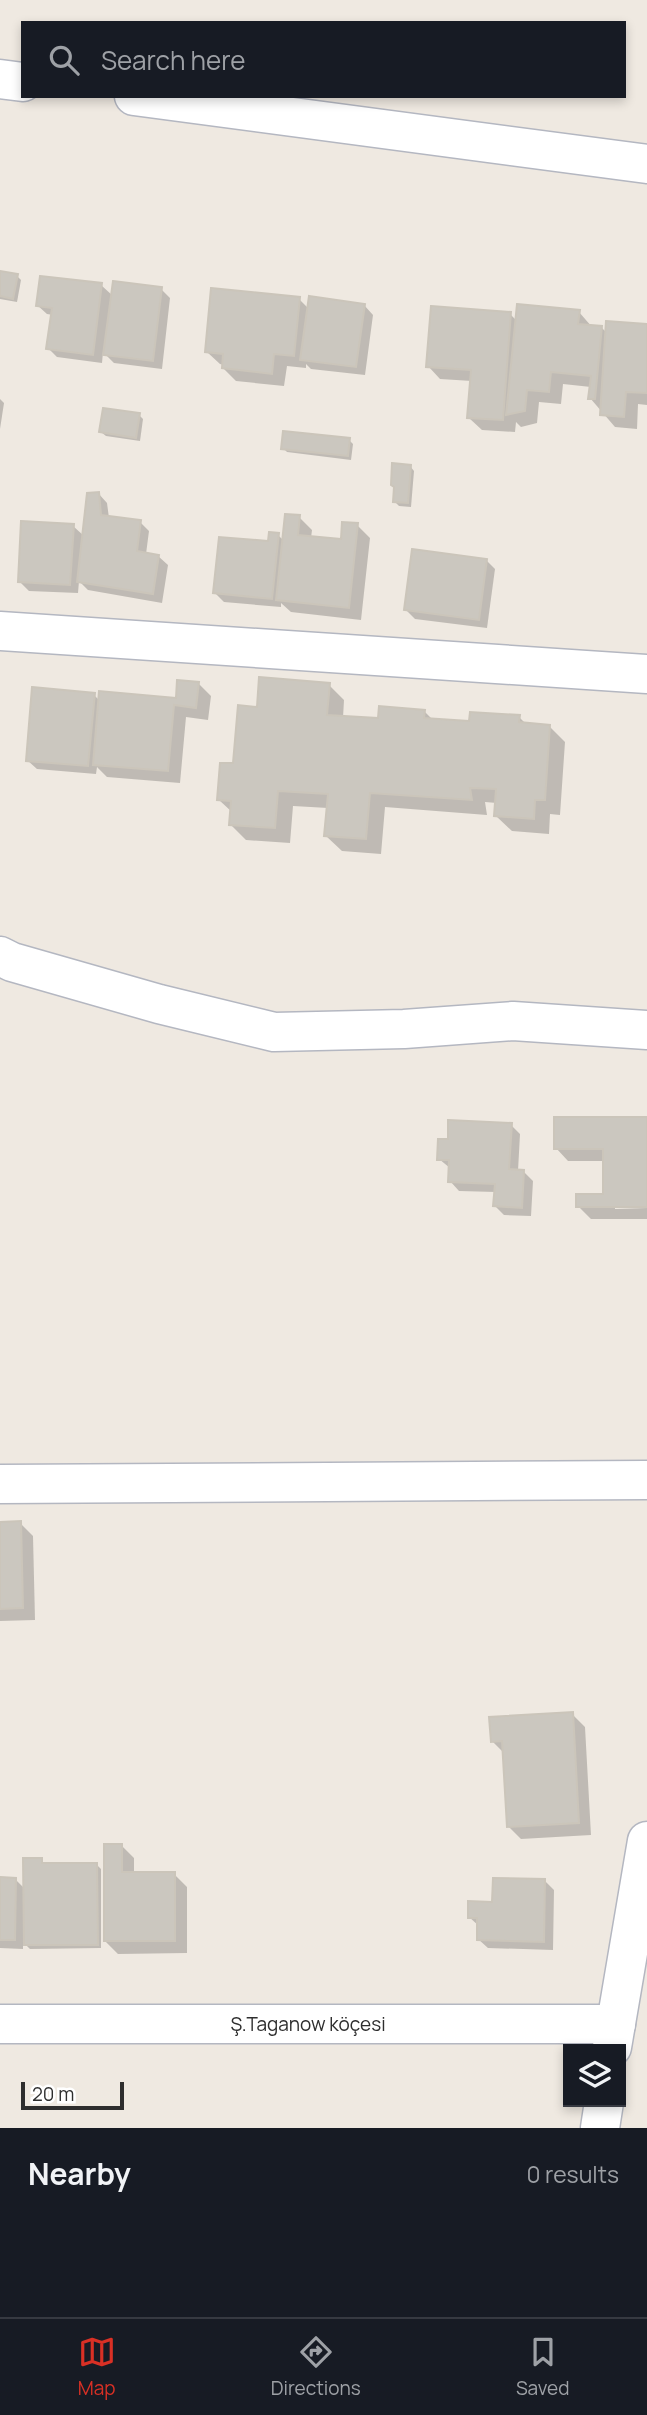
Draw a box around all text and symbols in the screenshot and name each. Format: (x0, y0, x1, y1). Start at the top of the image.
search box (21, 21, 626, 98)
icon: search (45, 41, 83, 79)
text: Search here (101, 42, 246, 78)
street label: Ş.Taganow köçesi (230, 2011, 386, 2037)
map controls (563, 2044, 626, 2107)
button: layers (563, 2044, 626, 2107)
scale bar (21, 2079, 124, 2111)
text: 20 m (32, 2081, 74, 2107)
text: Nearby (28, 2153, 131, 2194)
text: 0 results (526, 2158, 619, 2190)
tab: Map (78, 2333, 116, 2401)
tab: Directions (271, 2333, 361, 2401)
tab: Saved (516, 2333, 569, 2401)

